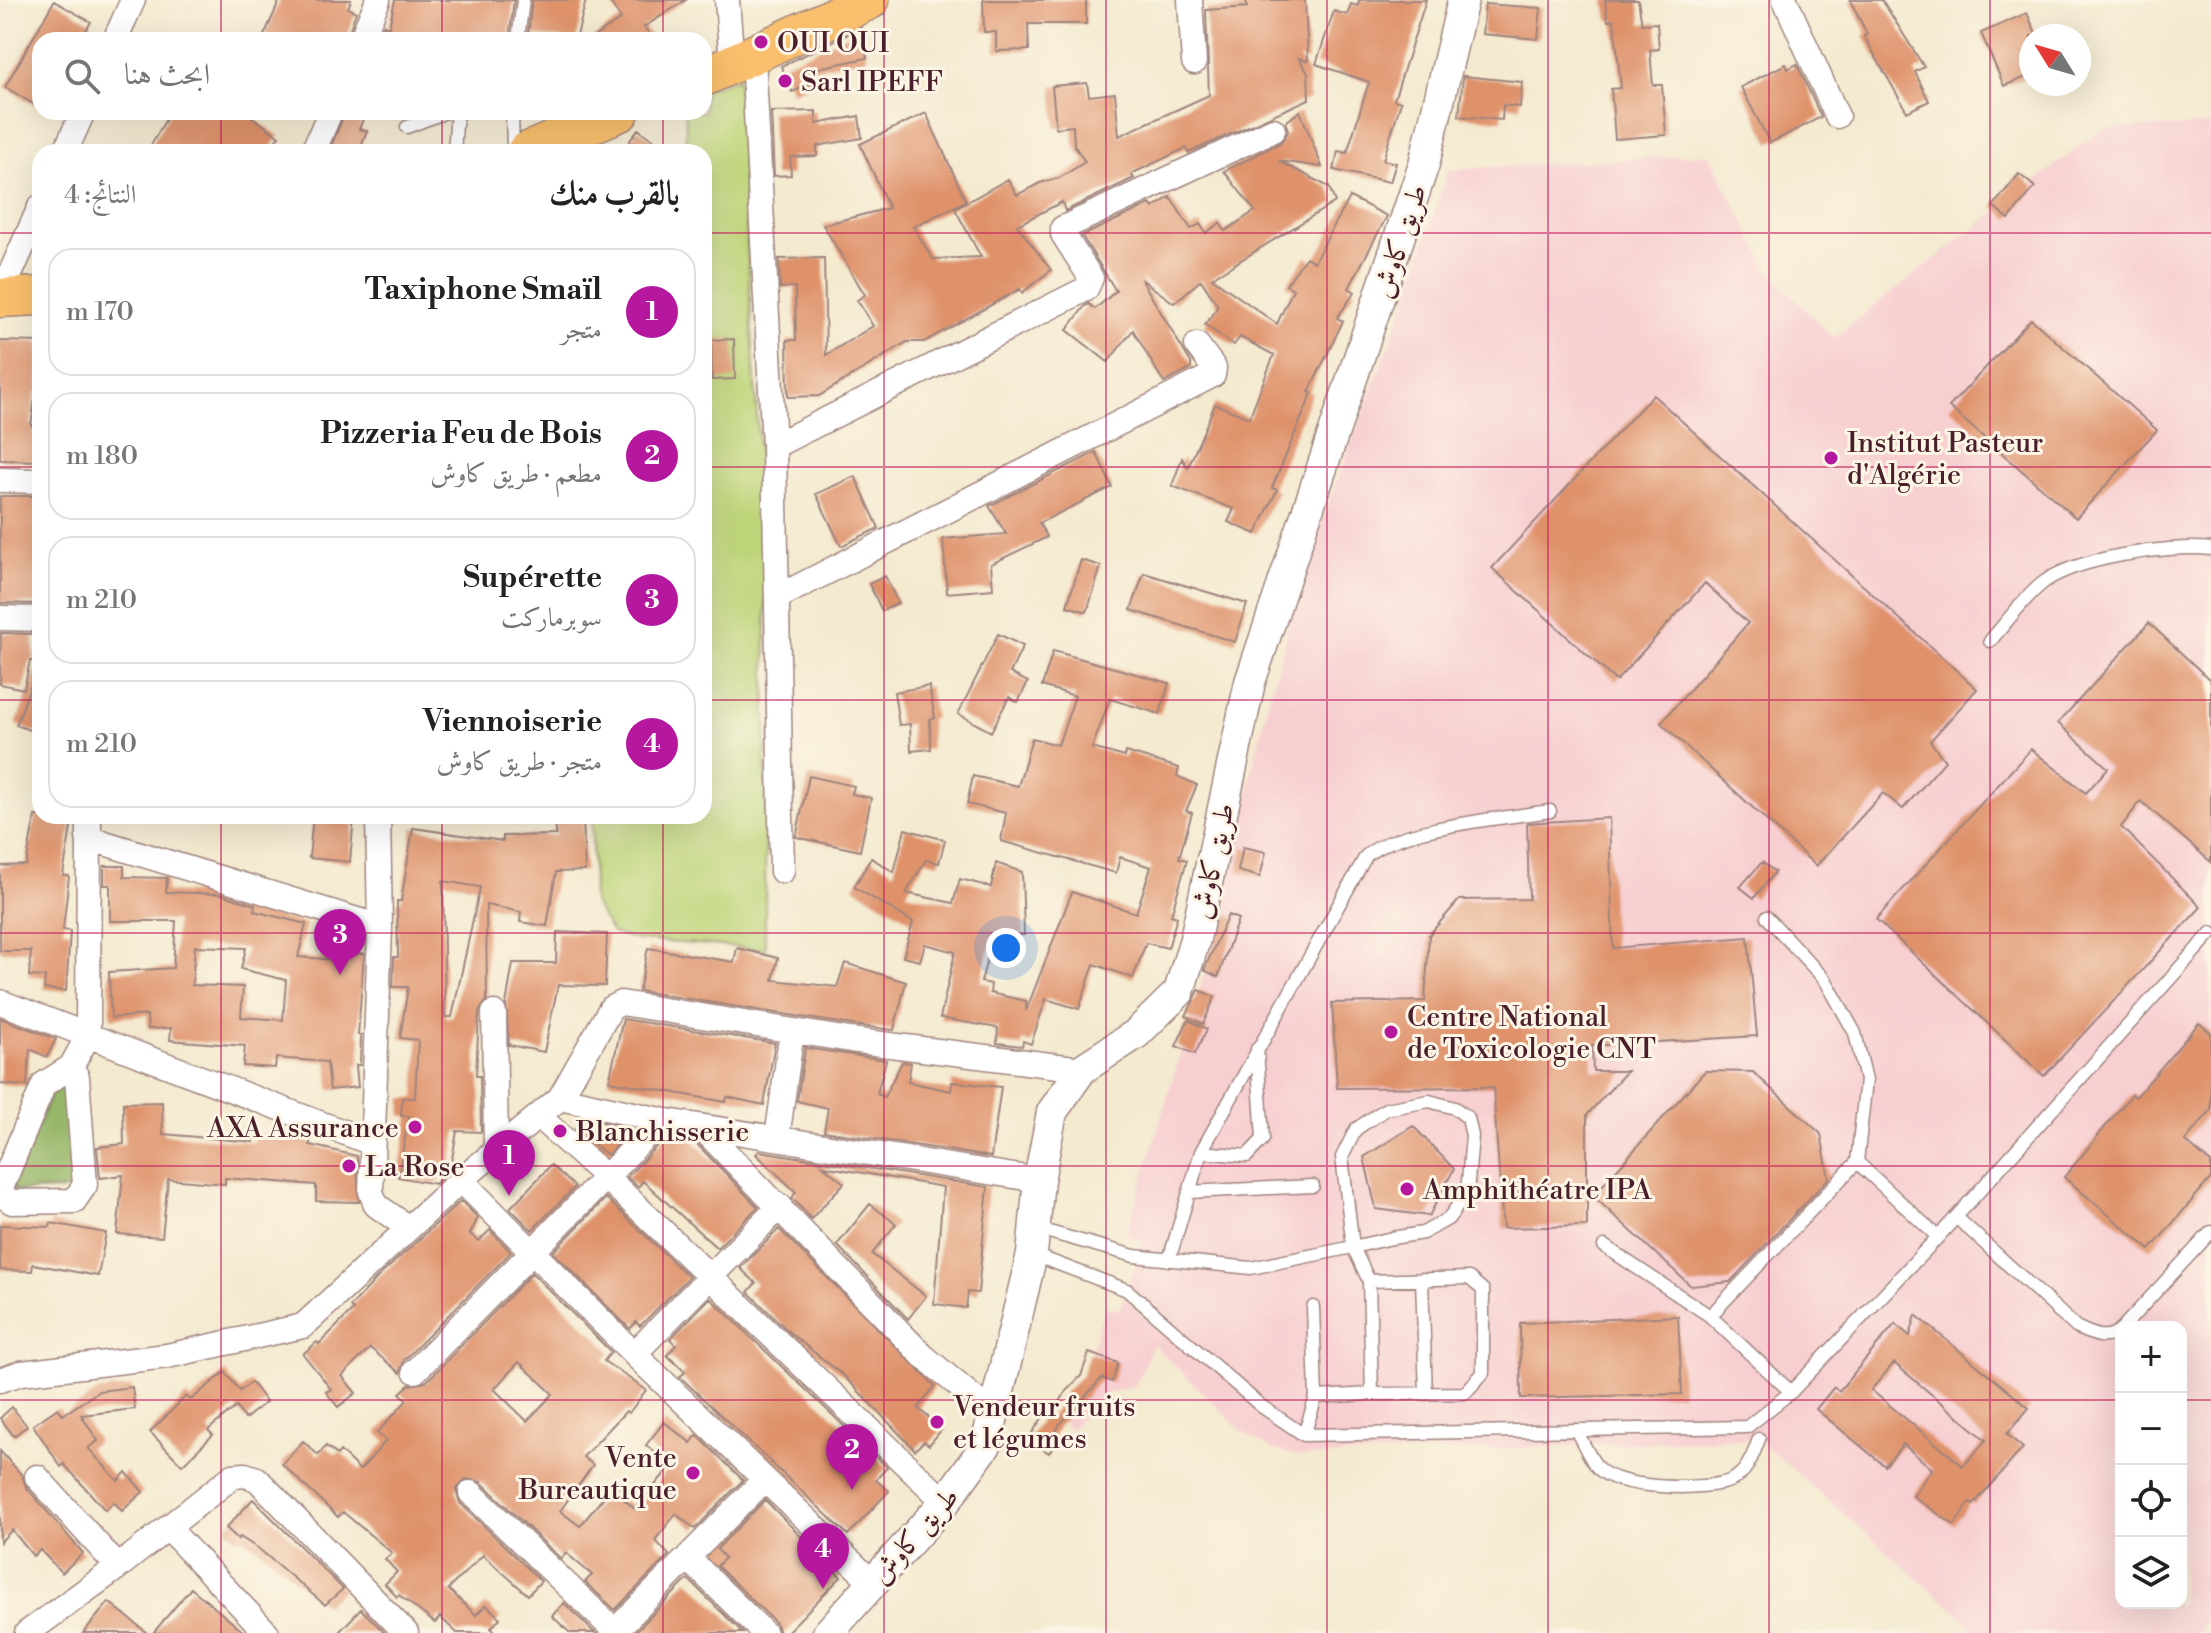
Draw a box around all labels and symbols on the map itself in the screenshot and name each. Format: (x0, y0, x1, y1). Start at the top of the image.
north arrow (2019, 24, 2091, 96)
place label: OUI OUI (777, 26, 889, 61)
marker: OUI OUI (752, 33, 770, 51)
place label: Sarl IPEFF (801, 65, 943, 100)
marker: Sarl IPEFF (776, 72, 794, 90)
street label: طريق كاوش (1366, 180, 1435, 303)
place label: Institut Pasteur d'Algérie (1847, 426, 2043, 493)
marker: Institut Pasteur d'Algérie (1822, 449, 1840, 467)
street label: طريق كاوش (1184, 800, 1243, 922)
pin: 3 (314, 909, 366, 975)
your location (986, 928, 1026, 968)
place label: Centre National de Toxicologie CNT (1407, 1000, 1656, 1067)
marker: Centre National de Toxicologie CNT (1382, 1023, 1400, 1041)
place label: AXA Assurance (206, 1111, 399, 1146)
place label: Blanchisserie (575, 1115, 749, 1150)
marker: AXA Assurance (406, 1118, 424, 1136)
marker: Blanchisserie (551, 1122, 569, 1140)
pin: 1 (483, 1130, 535, 1196)
place label: La Rose (365, 1150, 465, 1185)
marker: La Rose (340, 1157, 358, 1175)
place label: Amphithéatre IPA (1422, 1173, 1653, 1208)
marker: Amphithéatre IPA (1398, 1180, 1416, 1198)
place label: Vendeur fruits et légumes (952, 1390, 1135, 1457)
marker: Vendeur fruits et légumes (928, 1413, 946, 1431)
pin: 2 (826, 1424, 878, 1490)
place label: Vente Bureautique (518, 1441, 677, 1508)
marker: Vente Bureautique (684, 1464, 702, 1482)
street label: طريق كاوش (863, 1480, 967, 1592)
pin: 4 (797, 1523, 849, 1589)

